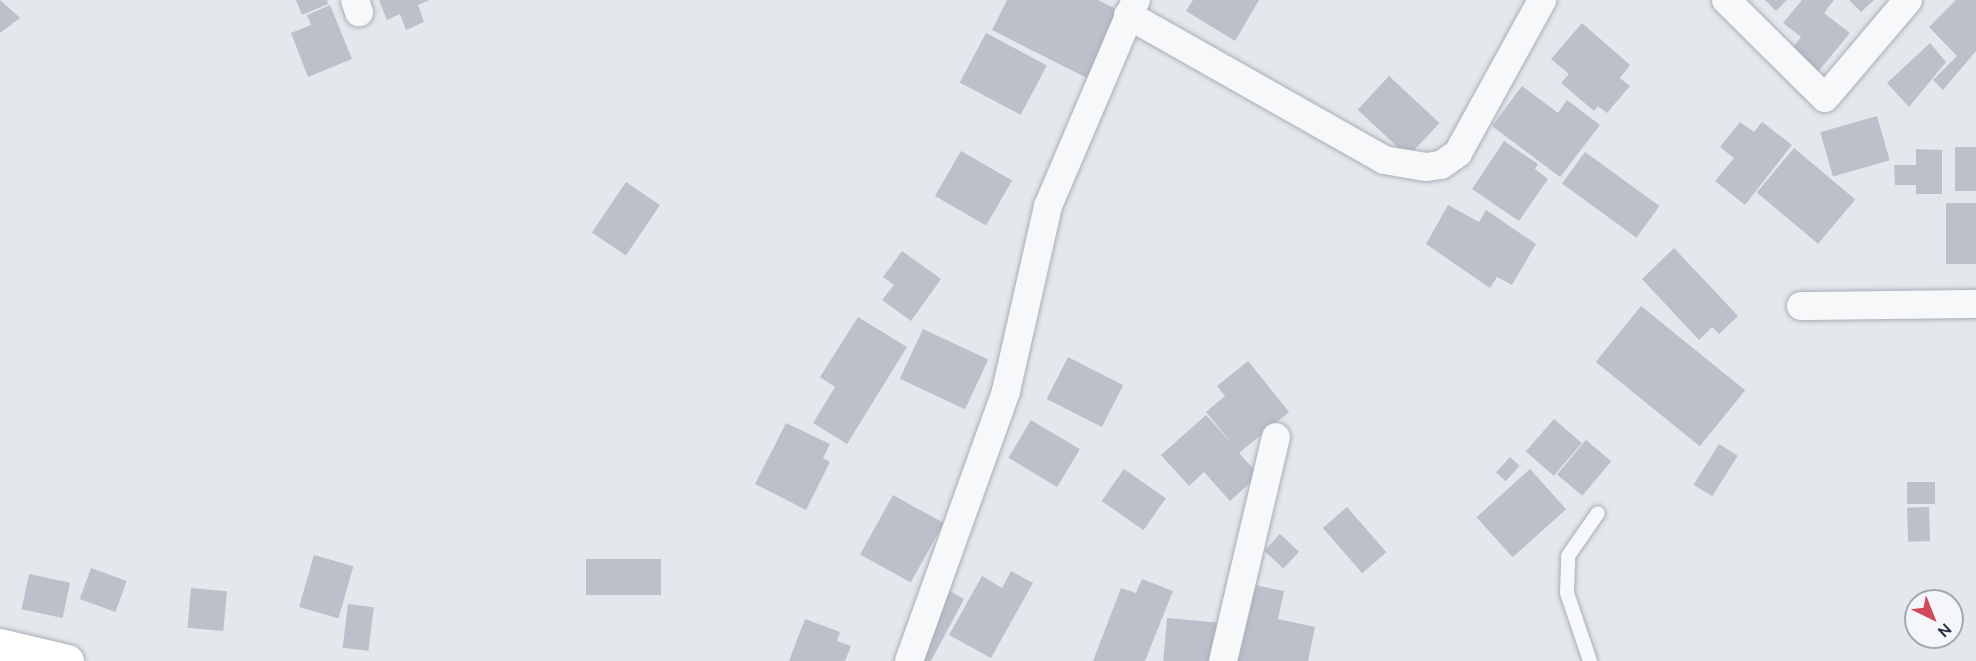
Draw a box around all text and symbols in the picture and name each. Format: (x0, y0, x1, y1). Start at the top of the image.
north arrow (1904, 589, 1964, 649)
text: N (1934, 620, 1955, 641)

